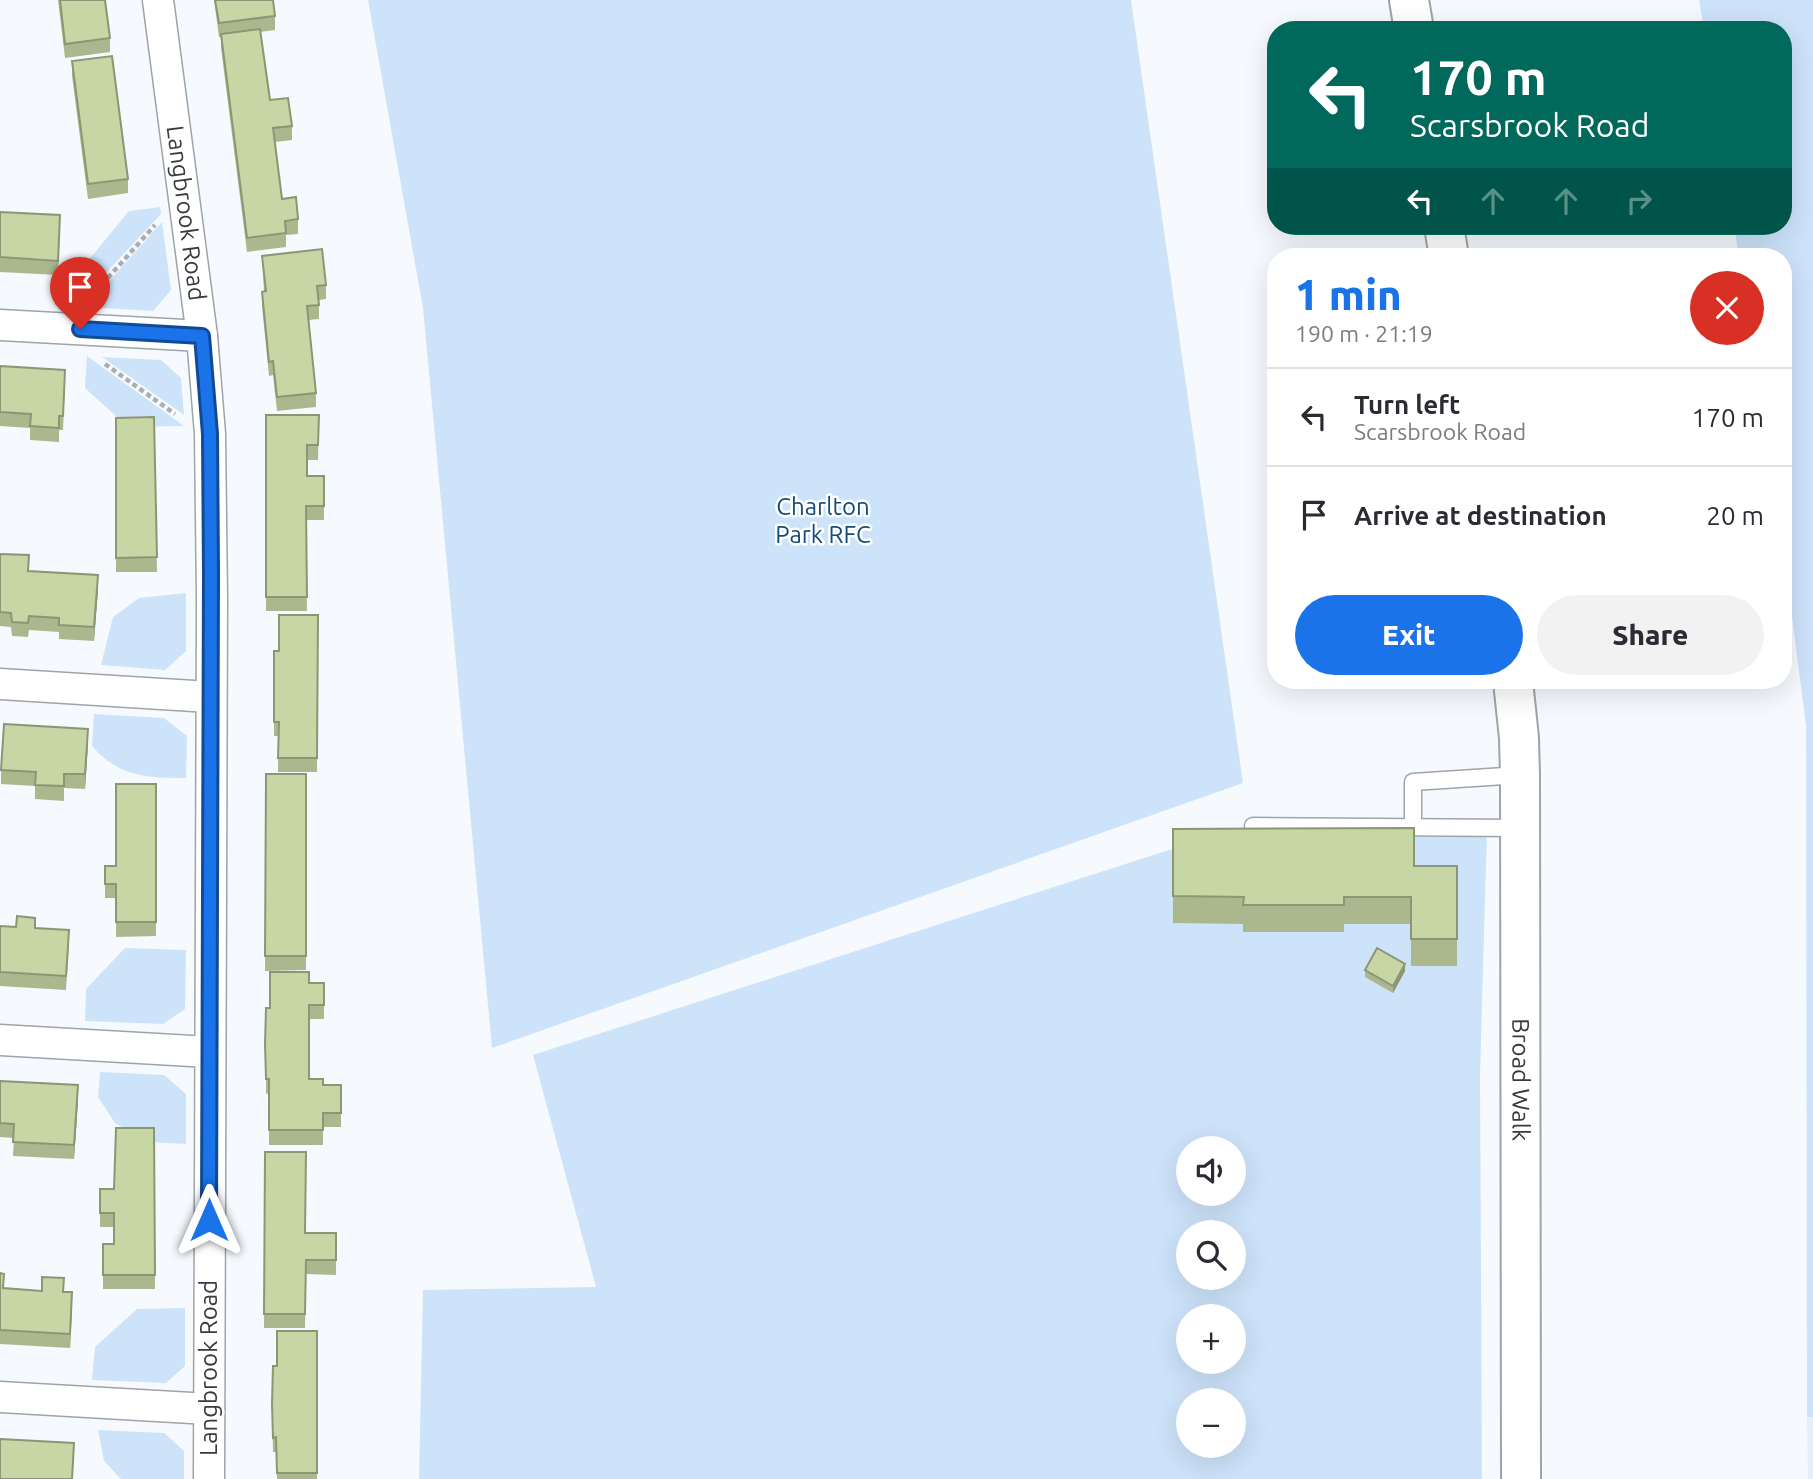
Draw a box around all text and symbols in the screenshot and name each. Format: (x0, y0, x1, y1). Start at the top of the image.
icon: left (1295, 49, 1386, 140)
text: 170 m (1410, 49, 1547, 104)
text: Scarsbrook Road (1410, 107, 1650, 143)
street label: Langbrook Road (162, 124, 211, 302)
icon: left (1401, 182, 1439, 220)
icon: ahead (1474, 182, 1512, 220)
icon: ahead (1547, 182, 1585, 220)
icon: right (1620, 182, 1658, 220)
pin (50, 257, 110, 329)
icon: arrive (61, 268, 99, 306)
text: 1 min (1295, 271, 1402, 318)
button: close (1690, 271, 1764, 345)
text: 190 m · 21:19 (1295, 321, 1433, 346)
text: Turn left (1354, 390, 1460, 419)
icon: left (1295, 398, 1333, 436)
text: 170 m (1692, 403, 1764, 432)
text: Scarsbrook Road (1354, 419, 1526, 444)
park label: Charlton Park RFC (775, 493, 871, 548)
icon: arrive (1295, 496, 1333, 534)
text: Arrive at destination (1354, 501, 1607, 530)
text: 20 m (1706, 501, 1764, 530)
button: Exit (1295, 595, 1523, 675)
button: Share (1537, 595, 1764, 675)
street label: Broad Walk (1507, 1018, 1535, 1141)
map controls (1176, 1136, 1246, 1458)
button: sound (1176, 1136, 1246, 1206)
position arrow (172, 1183, 246, 1257)
button: search (1176, 1220, 1246, 1290)
street label: Langbrook Road (195, 1280, 222, 1456)
button: + (1176, 1304, 1246, 1374)
button: − (1176, 1388, 1246, 1458)

